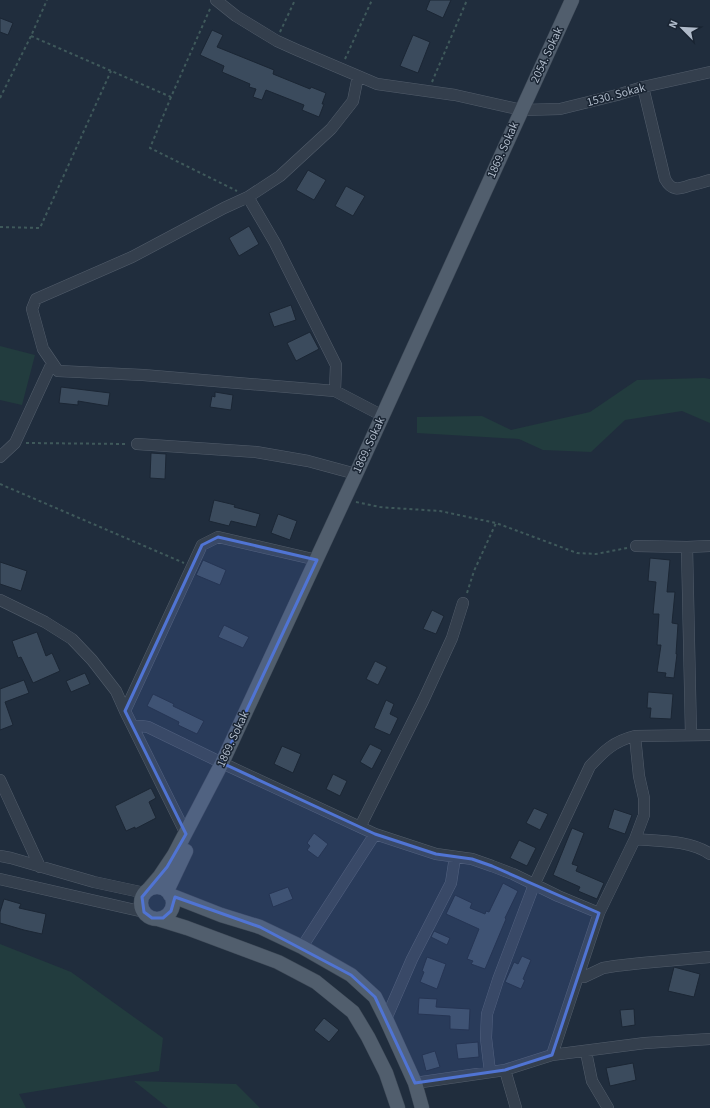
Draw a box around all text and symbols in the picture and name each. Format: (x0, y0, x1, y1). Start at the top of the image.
north arrow (662, 8, 702, 48)
text: N (665, 18, 682, 31)
street label: 2054. Sokak (527, 24, 567, 86)
street label: 1530. Sokak (585, 79, 647, 111)
street label: 1869. Sokak (483, 119, 523, 181)
street label: 1869. Sokak (349, 414, 389, 476)
street label: 1869. Sokak (213, 708, 253, 770)

